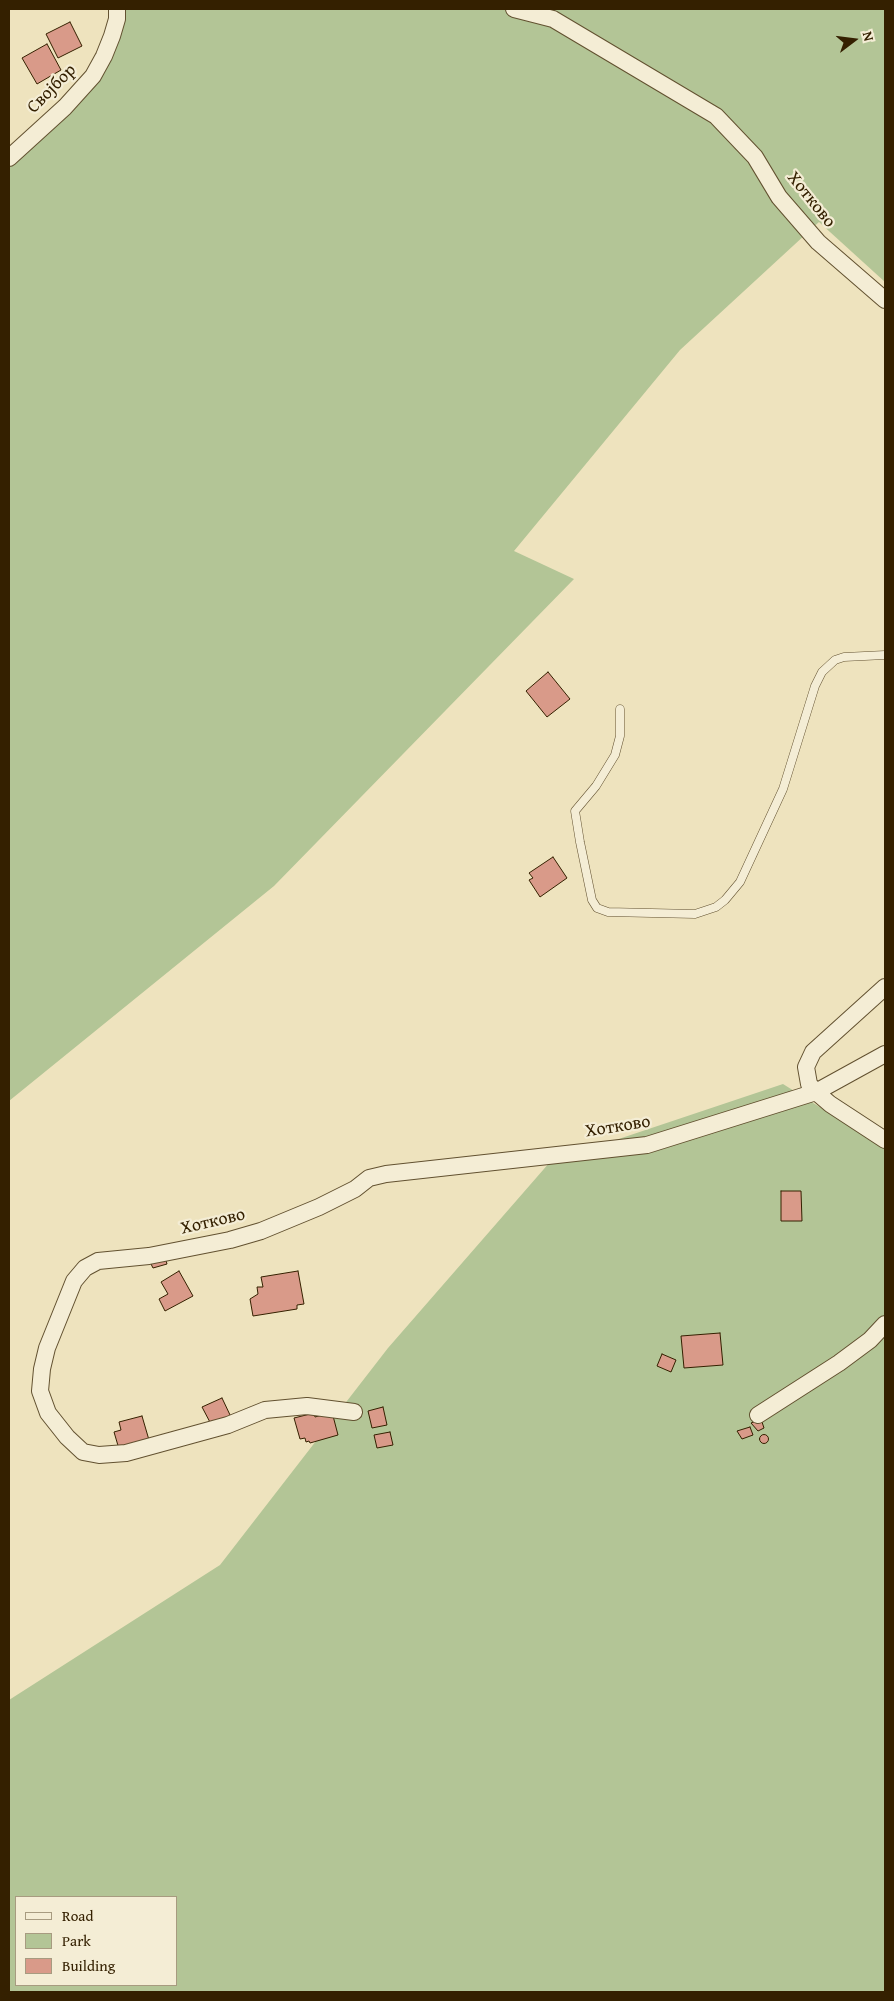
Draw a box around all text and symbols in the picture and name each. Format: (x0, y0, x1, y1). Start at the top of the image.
north arrow (829, 15, 879, 65)
text: N (858, 29, 879, 43)
street label: Својбор (23, 60, 81, 118)
street label: Хотково (782, 168, 840, 232)
street label: Хотково (584, 1111, 652, 1143)
street label: Хотково (179, 1204, 247, 1240)
legend (15, 1896, 178, 1986)
text: Road (62, 1905, 93, 1926)
text: Park (62, 1930, 91, 1951)
text: Building (62, 1955, 115, 1976)

